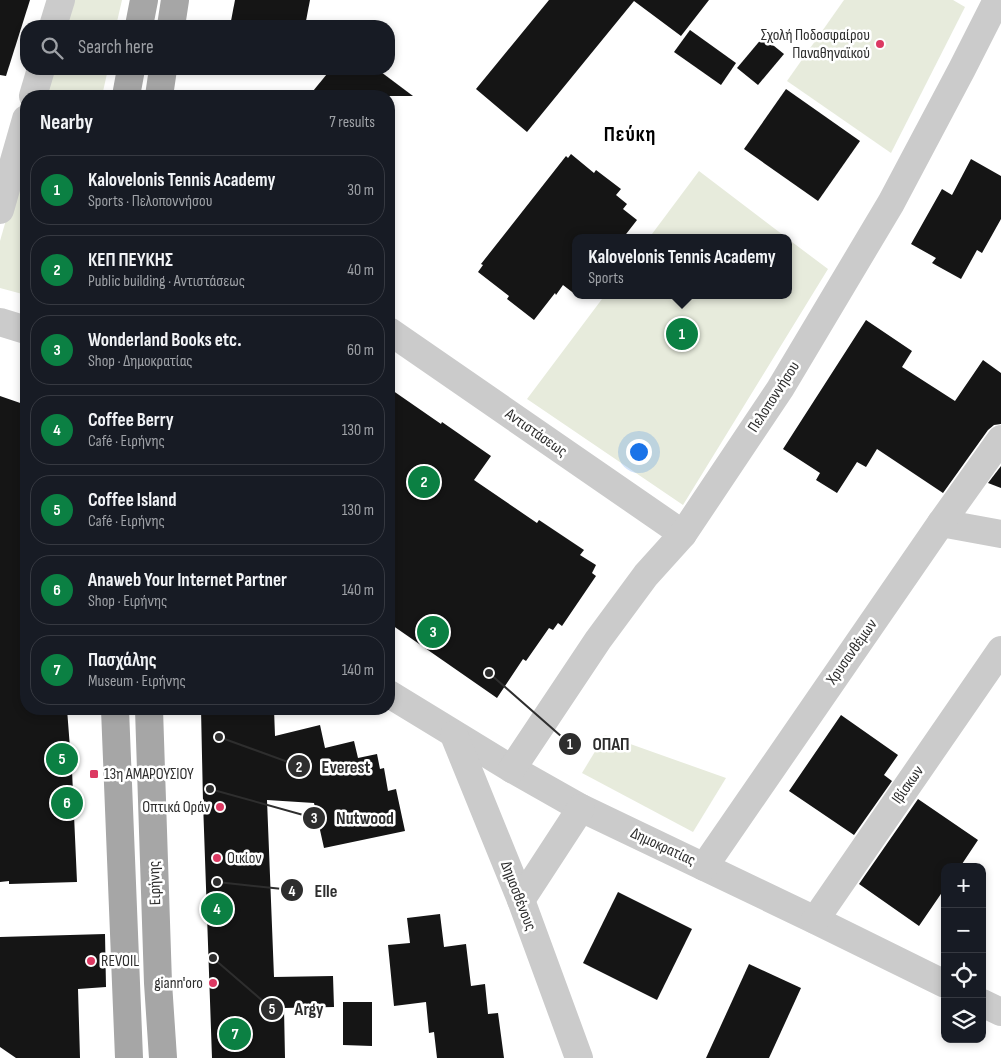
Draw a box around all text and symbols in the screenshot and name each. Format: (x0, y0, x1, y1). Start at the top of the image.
search box (20, 20, 395, 75)
place label: Σχολή Ποδοσφαίρου Παναθηναϊκού (761, 26, 870, 63)
icon: search (38, 34, 66, 62)
text: Search here (78, 36, 154, 59)
marker: Σχολή Ποδοσφαίρου Παναθηναϊκού (874, 38, 886, 50)
text: Nearby (40, 110, 93, 135)
text: 7 results (329, 113, 375, 132)
district label: Πεύκη (604, 122, 656, 147)
text: Kalovelonis Tennis Academy (88, 169, 275, 192)
text: 1 (54, 181, 60, 200)
text: 30 m (347, 181, 374, 200)
text: Sports · Πελοποννήσου (88, 192, 212, 211)
popup (572, 234, 792, 299)
text: Kalovelonis Tennis Academy (588, 246, 776, 269)
text: ΚΕΠ ΠΕΥΚΗΣ (88, 249, 173, 272)
text: 2 (53, 261, 61, 280)
text: 40 m (347, 261, 374, 280)
text: Sports (588, 269, 624, 288)
text: Public building · Αντιστάσεως (88, 272, 245, 291)
pin: 1 (666, 315, 698, 353)
text: Wonderland Books etc. (88, 329, 242, 352)
text: 3 (53, 341, 61, 360)
text: 60 m (347, 341, 374, 360)
text: Shop · Δημοκρατίας (88, 352, 193, 371)
street label: Πελοποννήσου (744, 358, 804, 436)
street label: Αντιστάσεως (500, 404, 571, 461)
text: Coffee Berry (88, 409, 174, 432)
text: 4 (53, 421, 61, 440)
text: 130 m (342, 421, 374, 440)
text: Café · Ειρήνης (88, 432, 165, 451)
your location (626, 439, 652, 465)
pin: 2 (408, 463, 440, 501)
text: Coffee Island (88, 489, 177, 512)
text: 5 (53, 501, 61, 520)
text: 130 m (342, 501, 374, 520)
text: Café · Ειρήνης (88, 512, 165, 531)
text: Anaweb Your Internet Partner (88, 569, 287, 592)
text: 6 (53, 581, 61, 600)
text: 140 m (342, 581, 374, 600)
text: Shop · Ειρήνης (88, 592, 167, 611)
pin: 3 (417, 613, 449, 651)
street label: Χρυσανθέμων (822, 616, 881, 689)
text: Πασχάλης (88, 649, 157, 672)
text: 7 (54, 661, 60, 680)
text: 140 m (342, 661, 374, 680)
text: Museum · Ειρήνης (88, 672, 186, 691)
callout: ΟΠΑΠ (557, 727, 639, 760)
text: ΟΠΑΠ (592, 734, 630, 755)
text: 1 (567, 735, 573, 754)
pin: 5 (46, 740, 78, 778)
callout: Everest (287, 750, 381, 783)
text: Everest (322, 757, 370, 778)
text: 2 (296, 758, 302, 777)
street label: Ιβίσκων (888, 762, 928, 808)
place label: 13η ΑΜΑΡΟΥΣΙΟΥ (104, 765, 194, 784)
marker: 13η ΑΜΑΡΟΥΣΙΟΥ (88, 768, 100, 780)
pin: 6 (51, 784, 83, 822)
place label: Οπτικά Οράν (142, 798, 210, 817)
marker: Οπτικά Οράν (214, 801, 226, 813)
callout: Nutwood (302, 802, 404, 835)
text: Nutwood (336, 808, 394, 829)
text: 3 (311, 809, 318, 828)
street label: Δημοκρατίας (628, 824, 698, 870)
place label: Οικίον (227, 849, 261, 868)
marker: Οικίον (211, 852, 223, 864)
street label: Δημοσθένους (496, 858, 540, 934)
street label: Ειρήνης (145, 861, 165, 905)
map controls (941, 863, 986, 1043)
button: + (941, 863, 986, 908)
callout: Elle (280, 874, 348, 907)
text: Elle (315, 881, 337, 902)
text: 4 (289, 882, 296, 901)
pin: 4 (201, 890, 233, 928)
button: − (941, 908, 986, 953)
place label: REVOIL (101, 952, 139, 971)
button: locate (941, 953, 986, 998)
marker: REVOIL (85, 955, 97, 967)
place label: giann'oro (154, 974, 203, 993)
marker: giann'oro (207, 977, 219, 989)
callout: Argy (260, 992, 333, 1025)
button: layers (941, 998, 986, 1043)
text: Argy (294, 999, 324, 1020)
text: 5 (269, 1000, 276, 1019)
pin: 7 (219, 1015, 251, 1053)

